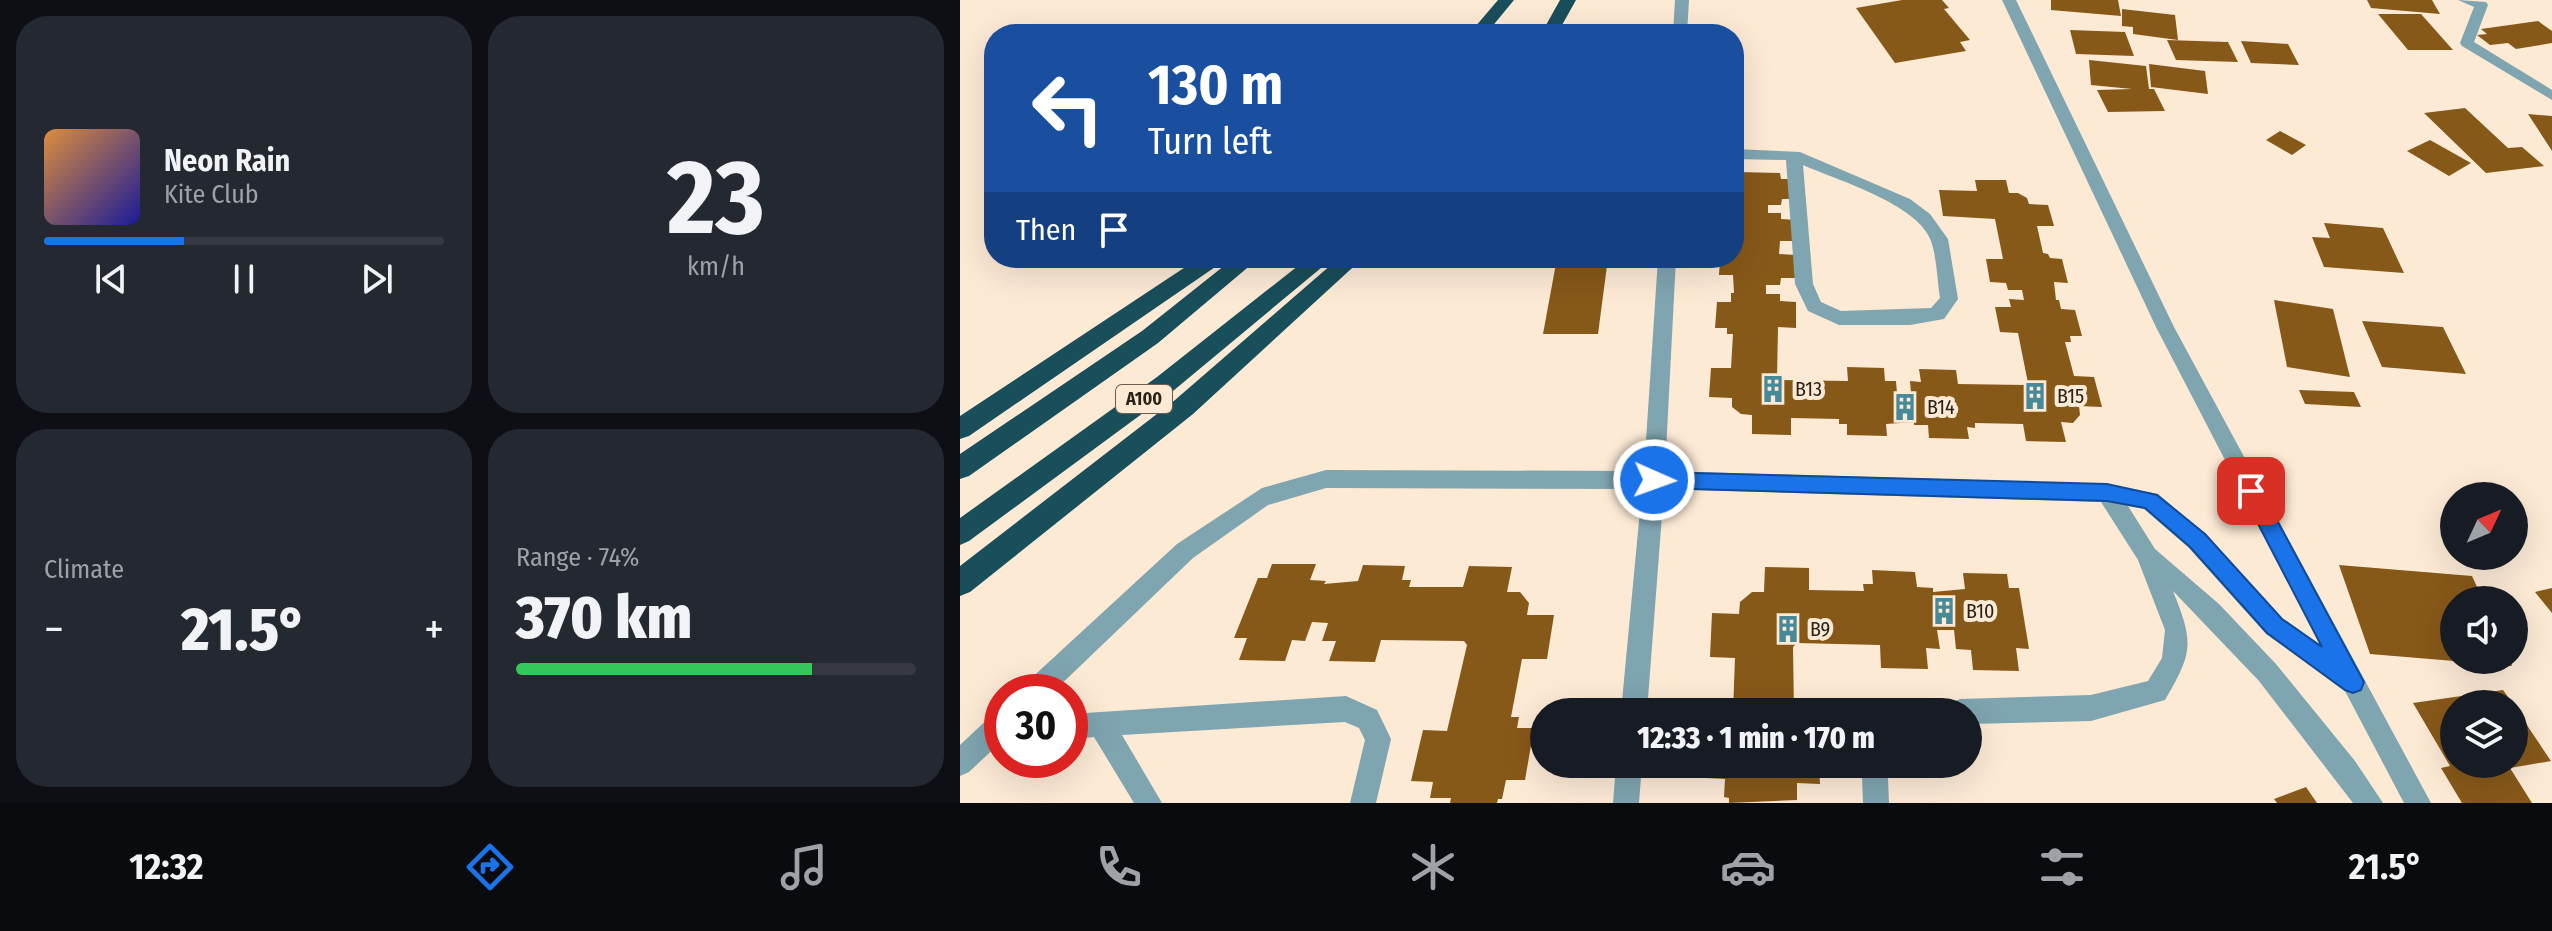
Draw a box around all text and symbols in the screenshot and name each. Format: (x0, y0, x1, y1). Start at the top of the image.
text: 130 m (1148, 52, 1283, 119)
icon: left (1016, 56, 1120, 160)
text: Turn left (1148, 120, 1272, 164)
text: 23 (667, 136, 765, 261)
text: Neon Rain (164, 143, 290, 179)
text: Kite Club (164, 179, 259, 210)
icon: arrive (1092, 208, 1136, 252)
text: Then (1016, 212, 1076, 248)
text: km/h (687, 251, 745, 282)
icon: previous (89, 257, 133, 301)
icon: pause (222, 257, 266, 301)
icon: next (355, 257, 399, 301)
building icon: B13 (1758, 374, 1788, 404)
place label: B13 (1795, 377, 1822, 401)
building icon: B15 (2020, 381, 2050, 411)
place label: B15 (2057, 384, 2084, 408)
road number: A100 (1116, 385, 1172, 413)
building icon: B14 (1890, 392, 1920, 422)
place label: B14 (1927, 395, 1955, 419)
position arrow (1612, 438, 1696, 522)
pin (2217, 457, 2285, 525)
icon: arrive (2229, 469, 2273, 513)
north arrow (2440, 482, 2528, 570)
map controls (2440, 482, 2528, 778)
text: Range · 74% (516, 542, 639, 573)
text: Climate (44, 554, 124, 585)
text: 370 km (516, 582, 692, 654)
button: sound (2440, 586, 2528, 674)
text: 21.5° (181, 594, 307, 666)
building icon: B10 (1929, 596, 1959, 626)
place label: B10 (1966, 599, 1994, 623)
text: − (44, 603, 64, 656)
text: + (424, 603, 444, 656)
building icon: B9 (1773, 614, 1803, 644)
place label: B9 (1810, 617, 1830, 641)
speed limit sign: 30 (984, 674, 1088, 778)
button: layers (2440, 690, 2528, 778)
text: 12:33 · 1 min · 170 m (1637, 720, 1875, 756)
icon: directions (462, 839, 518, 895)
icon: music (776, 839, 832, 895)
icon: phone (1091, 839, 1147, 895)
icon: climate (1405, 839, 1461, 895)
icon: car (1720, 839, 1776, 895)
icon: filters (2034, 839, 2090, 895)
text: 12:32 (129, 845, 203, 889)
text: 21.5° (2349, 845, 2423, 889)

